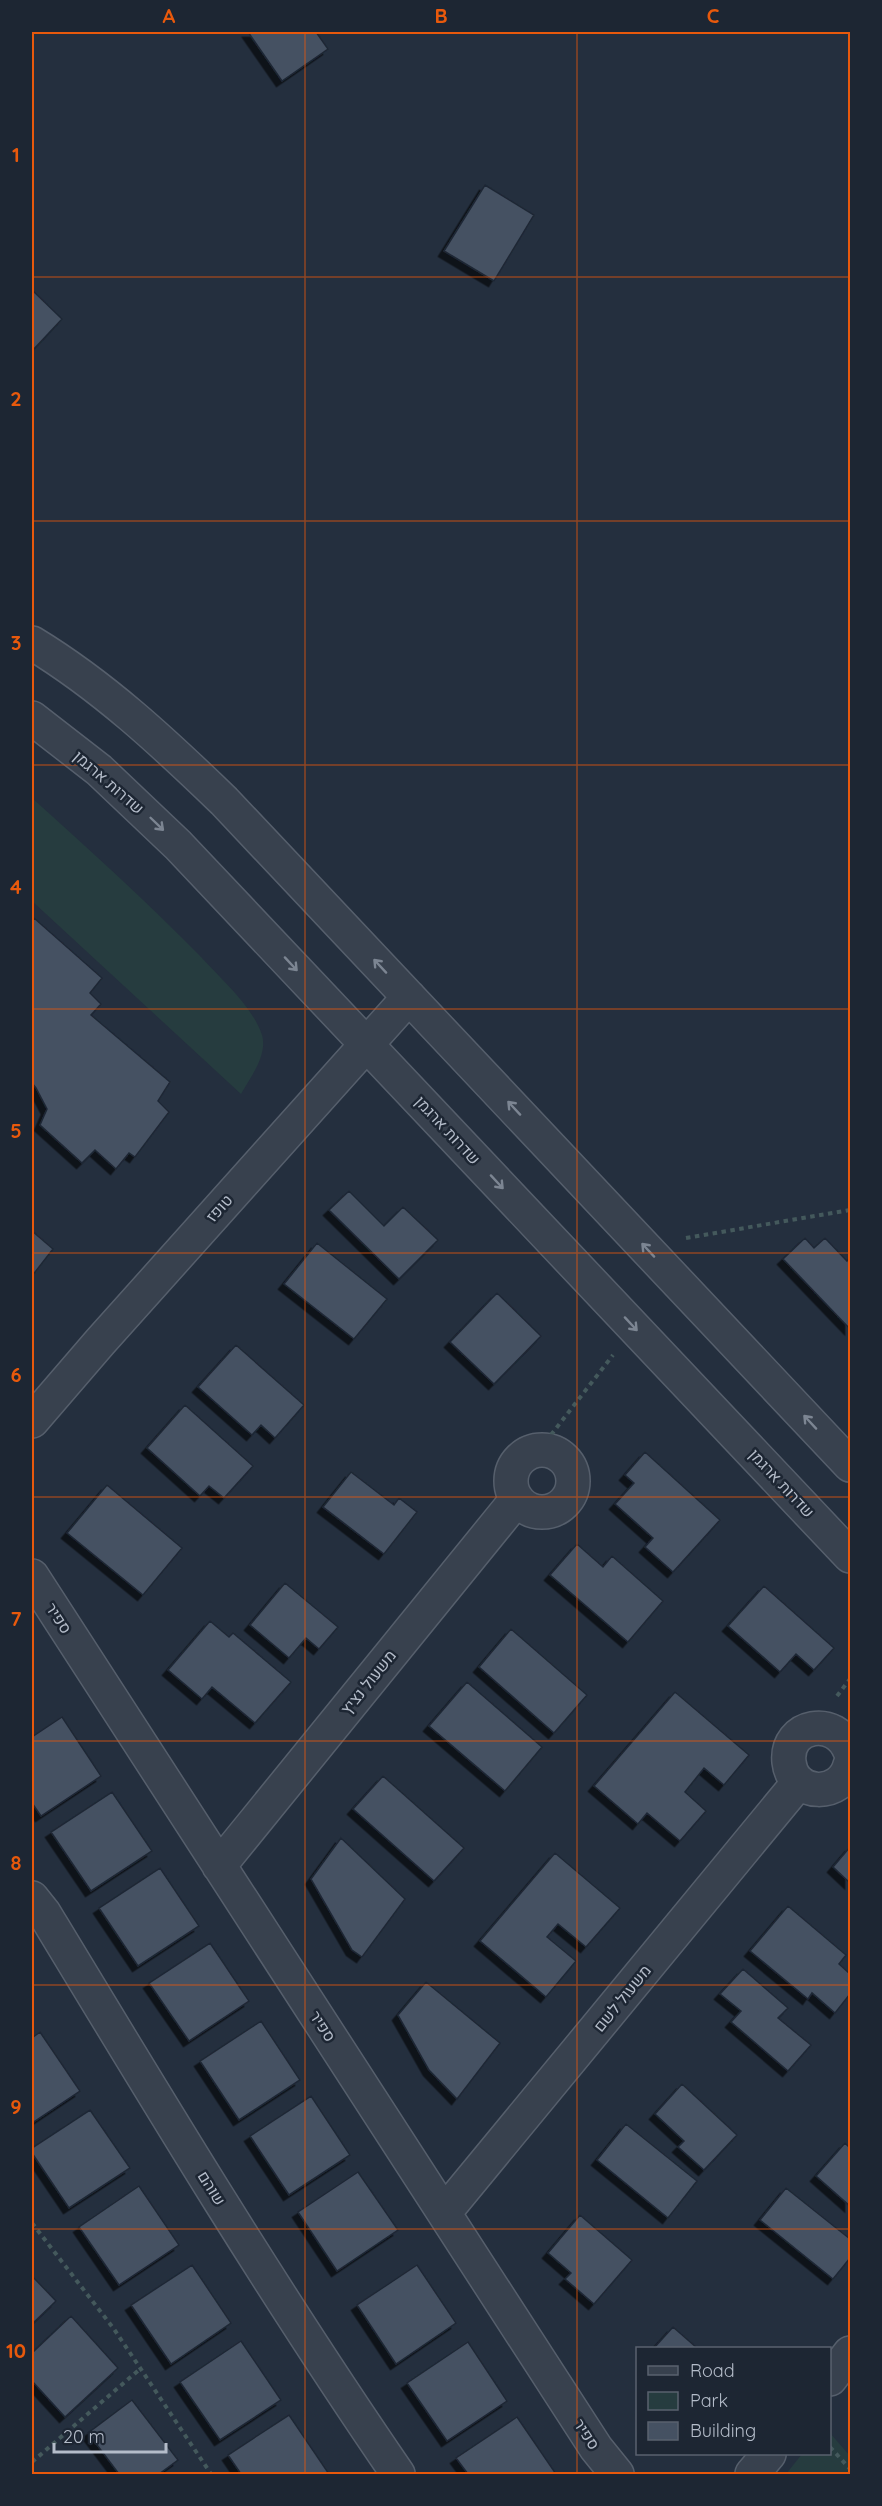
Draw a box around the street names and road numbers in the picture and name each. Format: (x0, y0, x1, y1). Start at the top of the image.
street label: שדרות ארגמן (70, 746, 148, 818)
street label: שדרות ארגמן (411, 1091, 485, 1169)
street label: טופז (201, 1190, 237, 1226)
street label: שדרות ארגמן (745, 1444, 819, 1522)
street label: ספיר (42, 1599, 76, 1637)
street label: משעול נציץ (336, 1646, 400, 1718)
street label: משעול לשם (589, 1960, 655, 2036)
street label: ספיר (306, 2007, 340, 2045)
street label: שוהם (194, 2167, 230, 2209)
street label: ספיר (570, 2415, 604, 2453)

